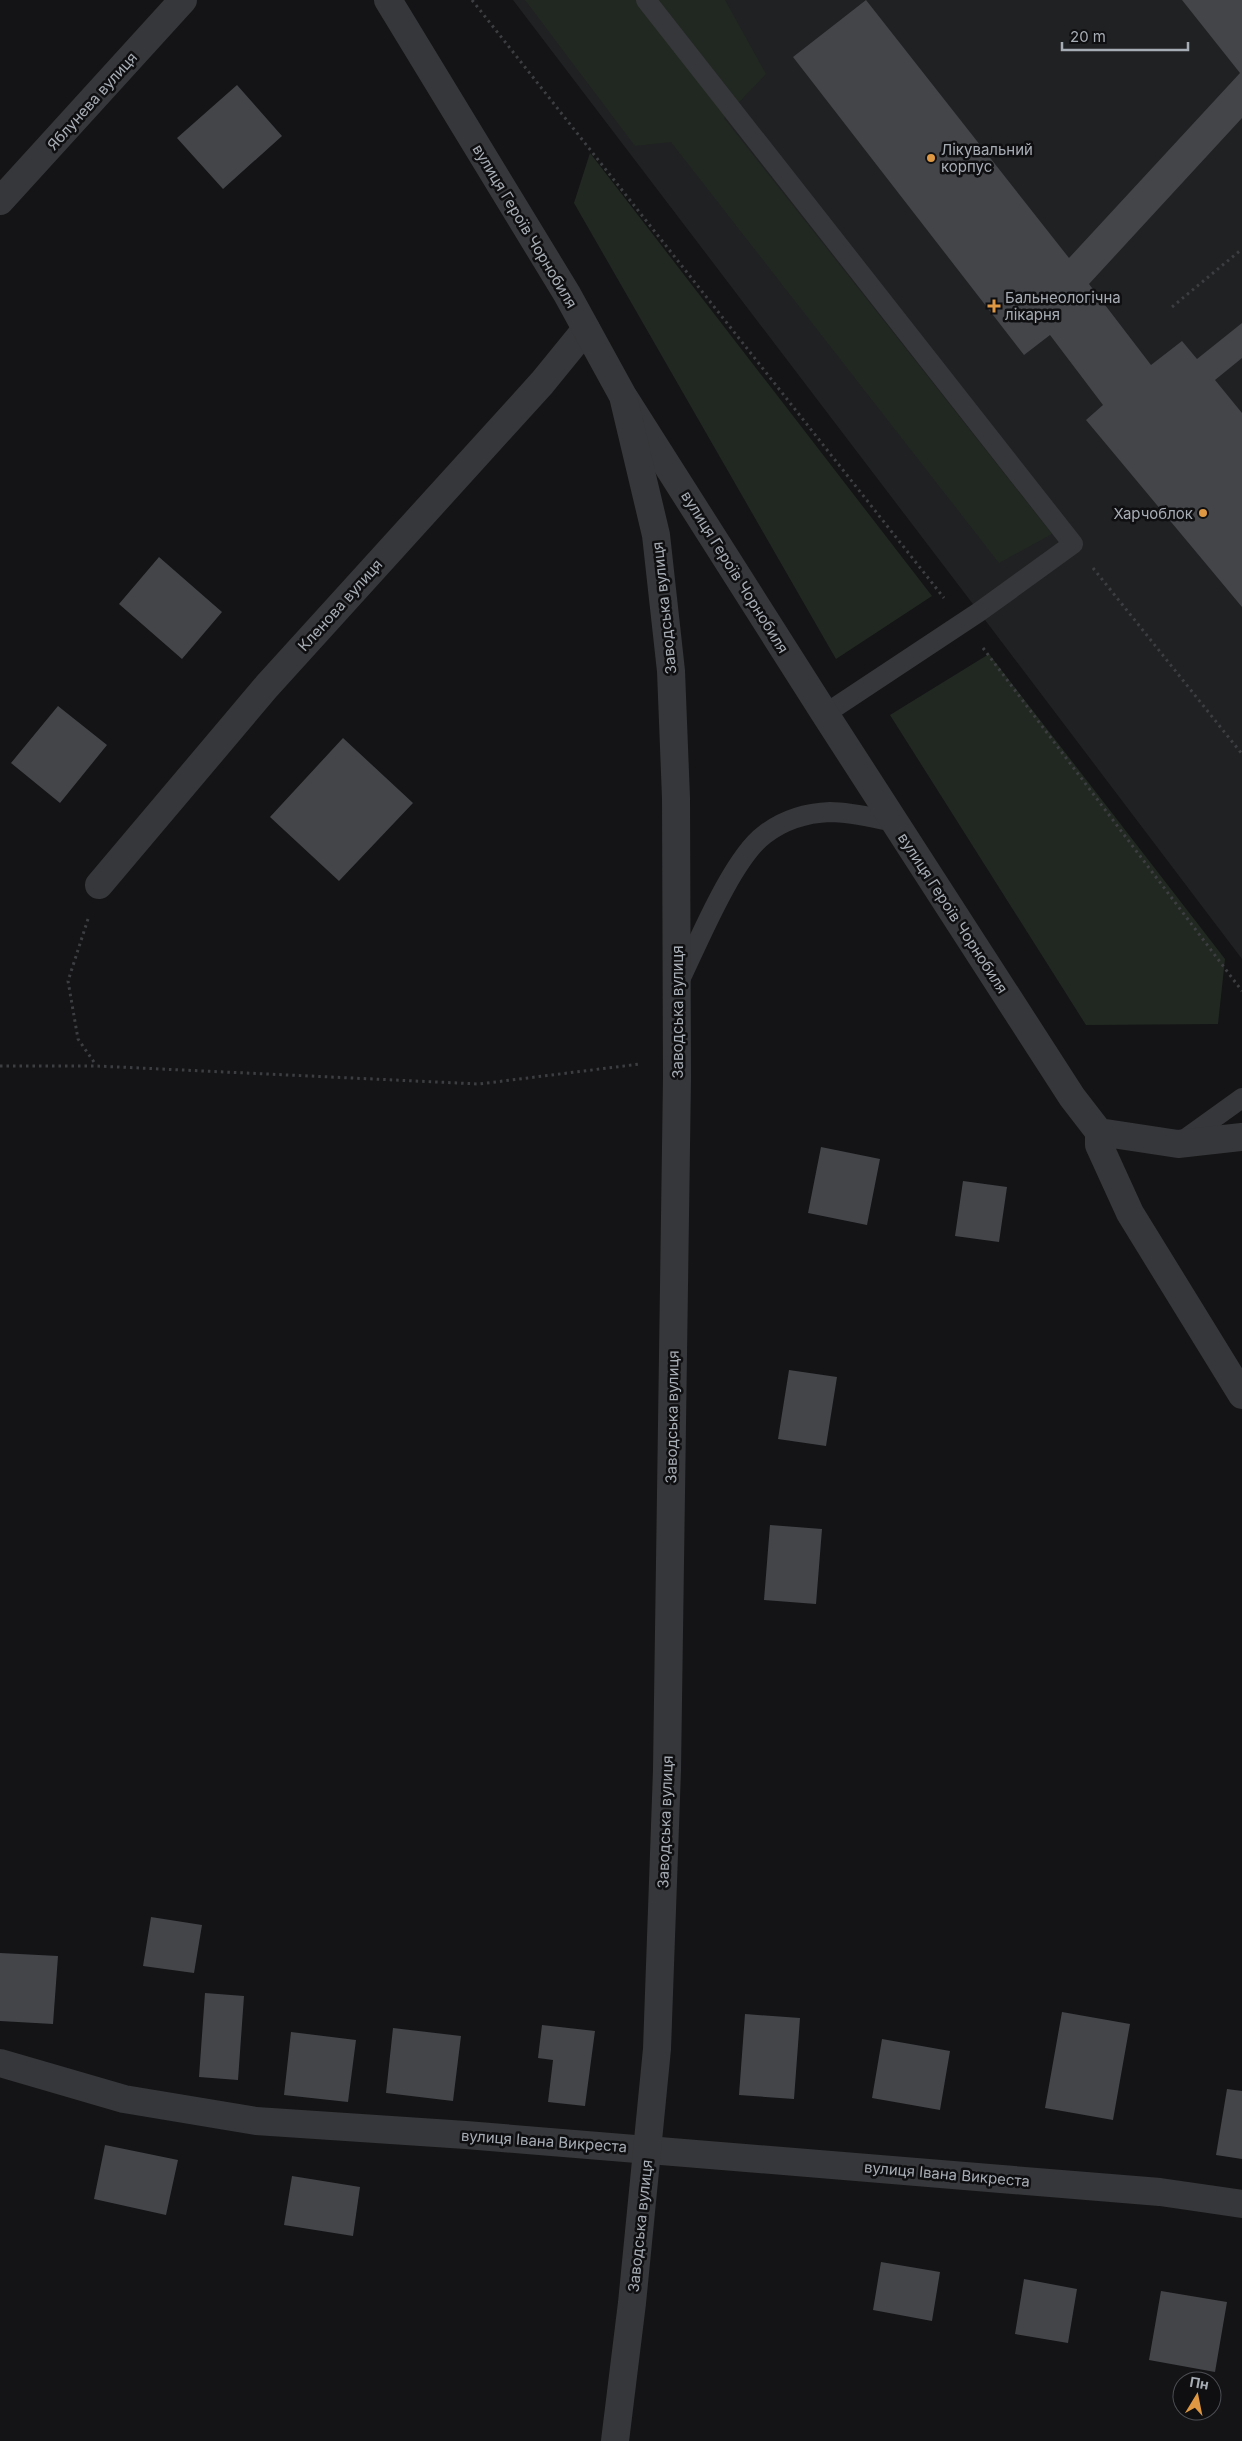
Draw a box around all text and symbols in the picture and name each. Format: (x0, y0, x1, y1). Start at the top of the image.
scale bar (1062, 20, 1188, 52)
text: 20 m (1070, 27, 1106, 46)
street label: Яблунева вулиця (43, 48, 141, 154)
place label: Лікувальний корпус (941, 140, 1033, 176)
street label: вулиця Героїв Чорнобиля (469, 141, 581, 311)
marker: Лікувальний корпус (925, 152, 937, 164)
place label: Бальнеологічна лікарня (1005, 288, 1121, 324)
marker: Бальнеологічна лікарня (987, 299, 1001, 313)
street label: вулиця Героїв Чорнобиля (677, 487, 793, 657)
place label: Харчоблок (1114, 504, 1193, 523)
marker: Харчоблок (1197, 507, 1209, 519)
street label: Заводська вулиця (648, 541, 680, 675)
street label: Кленова вулиця (294, 555, 386, 655)
street label: вулиця Героїв Чорнобиля (894, 829, 1012, 997)
street label: Заводська вулиця (668, 945, 687, 1079)
street label: Заводська вулиця (661, 1350, 683, 1484)
street label: Заводська вулиця (653, 1755, 677, 1889)
street label: вулиця Івана Викреста (460, 2126, 628, 2156)
street label: вулиця Івана Викреста (863, 2157, 1031, 2191)
street label: Заводська вулиця (624, 2159, 656, 2293)
north arrow (1172, 2371, 1222, 2421)
text: Пн (1188, 2373, 1210, 2393)

